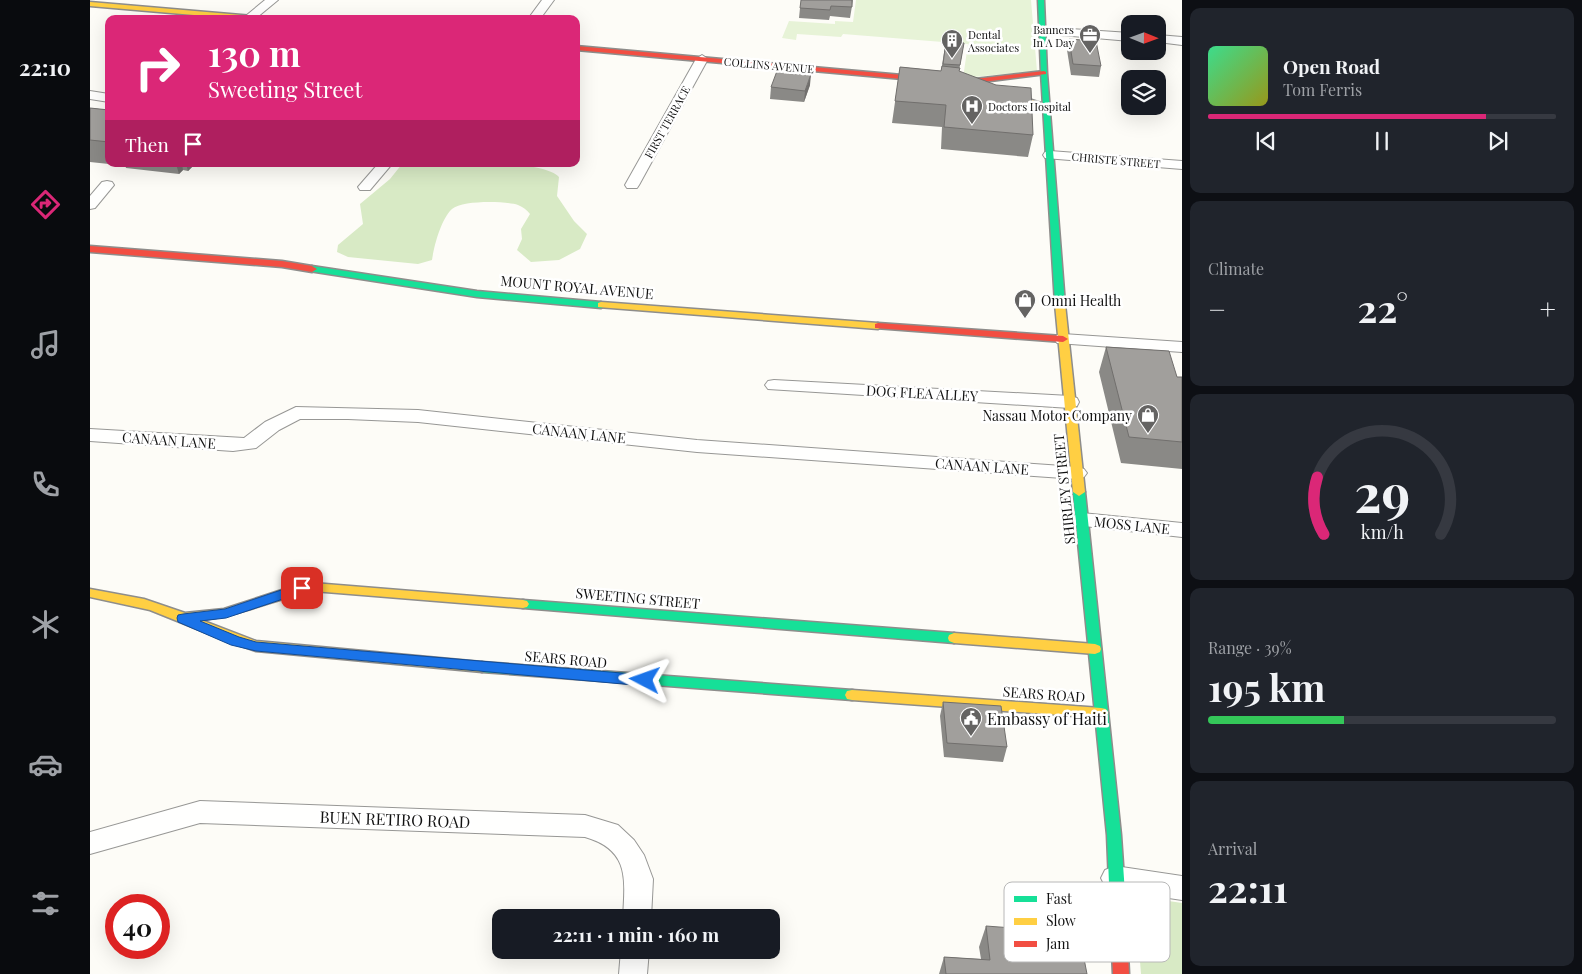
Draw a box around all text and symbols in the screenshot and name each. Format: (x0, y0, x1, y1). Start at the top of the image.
north arrow (1121, 15, 1166, 60)
map controls (1121, 15, 1166, 115)
place label: Banners In A Day (1033, 22, 1074, 50)
office icon: Banners In A Day (1078, 23, 1102, 54)
place label: Dental Associates (967, 27, 1019, 55)
building icon: Dental Associates (940, 28, 964, 59)
text: 130 m (208, 29, 301, 76)
icon: right (125, 35, 190, 100)
text: 22:10 (19, 52, 71, 82)
text: Open Road (1283, 53, 1380, 79)
street label: COLLINS AVENUE (723, 54, 815, 76)
button: layers (1121, 70, 1166, 115)
text: Sweeting Street (208, 74, 362, 104)
text: Tom Ferris (1283, 79, 1362, 100)
street label: FIRST TERRACE (641, 83, 693, 161)
hospital icon: Doctors Hospital (960, 94, 984, 125)
place label: Doctors Hospital (988, 99, 1071, 114)
icon: previous (1252, 127, 1280, 155)
icon: pause (1368, 127, 1396, 155)
icon: next (1484, 127, 1512, 155)
icon: arrive (179, 130, 207, 158)
text: Then (125, 131, 169, 157)
street label: CHRISTE STREET (1071, 149, 1161, 171)
icon: directions (28, 187, 63, 222)
text: Climate (1208, 258, 1264, 279)
street label: MOUNT ROYAL AVENUE (500, 271, 654, 303)
text: 22° (1358, 282, 1408, 333)
shop icon: Omni Health (1013, 288, 1037, 319)
text: − (1208, 290, 1226, 327)
text: + (1540, 290, 1556, 327)
place label: Omni Health (1041, 291, 1122, 310)
icon: music (28, 327, 63, 362)
street label: DOG FLEA ALLEY (865, 381, 979, 405)
shop icon: Nassau Motor Company (1136, 403, 1160, 434)
place label: Nassau Motor Company (983, 406, 1132, 425)
street label: CANAAN LANE (531, 419, 627, 447)
street label: CANAAN LANE (122, 427, 216, 453)
street label: SHIRLEY STREET (1049, 432, 1079, 545)
street label: CANAAN LANE (935, 453, 1029, 479)
text: 29 (1354, 457, 1410, 526)
icon: phone (28, 467, 63, 502)
street label: MOSS LANE (1093, 512, 1171, 538)
text: km/h (1361, 520, 1404, 543)
pin (281, 567, 323, 609)
icon: arrive (288, 574, 316, 602)
street label: SWEETING STREET (575, 583, 701, 613)
icon: climate (28, 607, 63, 642)
text: Range · 39% (1208, 637, 1292, 658)
street label: SEARS ROAD (524, 646, 608, 672)
position arrow (618, 653, 670, 705)
text: 195 km (1208, 661, 1325, 712)
street label: SEARS ROAD (1002, 682, 1086, 706)
public building icon: Embassy of Haiti (959, 706, 983, 737)
place label: Embassy of Haiti (987, 708, 1107, 729)
icon: car (28, 747, 63, 782)
street label: BUEN RETIRO ROAD (319, 806, 471, 832)
text: Arrival (1208, 838, 1257, 859)
text: 22:11 (1208, 862, 1288, 913)
legend (1004, 882, 1170, 962)
icon: filters (28, 886, 63, 921)
text: Fast (1046, 889, 1073, 908)
speed limit sign: 40 (105, 894, 170, 959)
text: Slow (1046, 911, 1076, 930)
text: 22:11 · 1 min · 160 m (553, 921, 719, 947)
text: Jam (1045, 934, 1070, 953)

